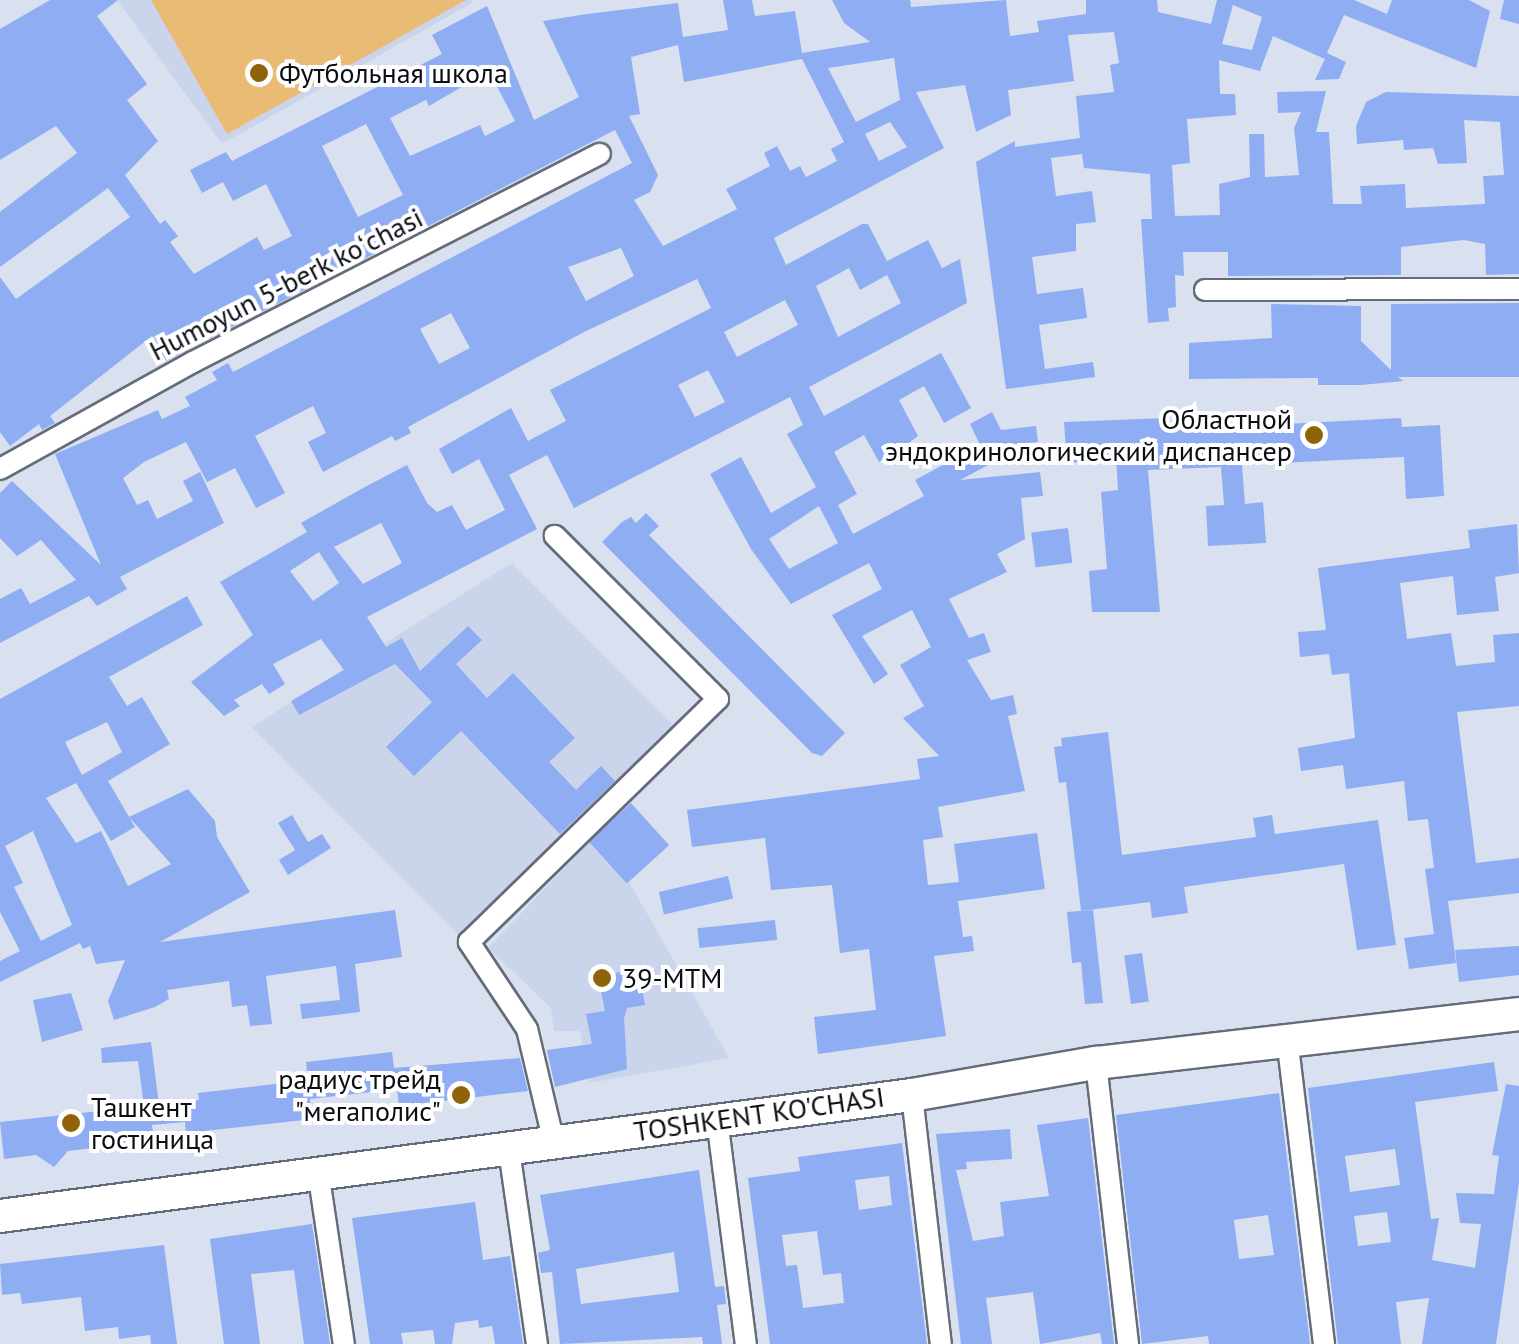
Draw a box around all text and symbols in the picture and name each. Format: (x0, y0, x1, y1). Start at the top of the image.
place label: Футбольная школа (279, 56, 508, 90)
marker: Футбольная школа (248, 62, 270, 84)
street label: Humoyun 5-berk koʻchasi (143, 200, 429, 368)
place label: Областной эндокринологический диспансер (885, 402, 1292, 468)
marker: Областной эндокринологический диспансер (1301, 422, 1327, 448)
place label: 39-MTM (622, 961, 722, 995)
marker: 39-MTM (591, 967, 613, 989)
place label: радиус трейд "мегаполис" (278, 1062, 441, 1128)
street label: TOSHKENT KO'CHASI (631, 1080, 887, 1148)
marker: радиус трейд "мегаполис" (450, 1084, 472, 1106)
place label: Ташкент гостиница (91, 1090, 214, 1156)
marker: Ташкент гостиница (60, 1112, 82, 1134)

